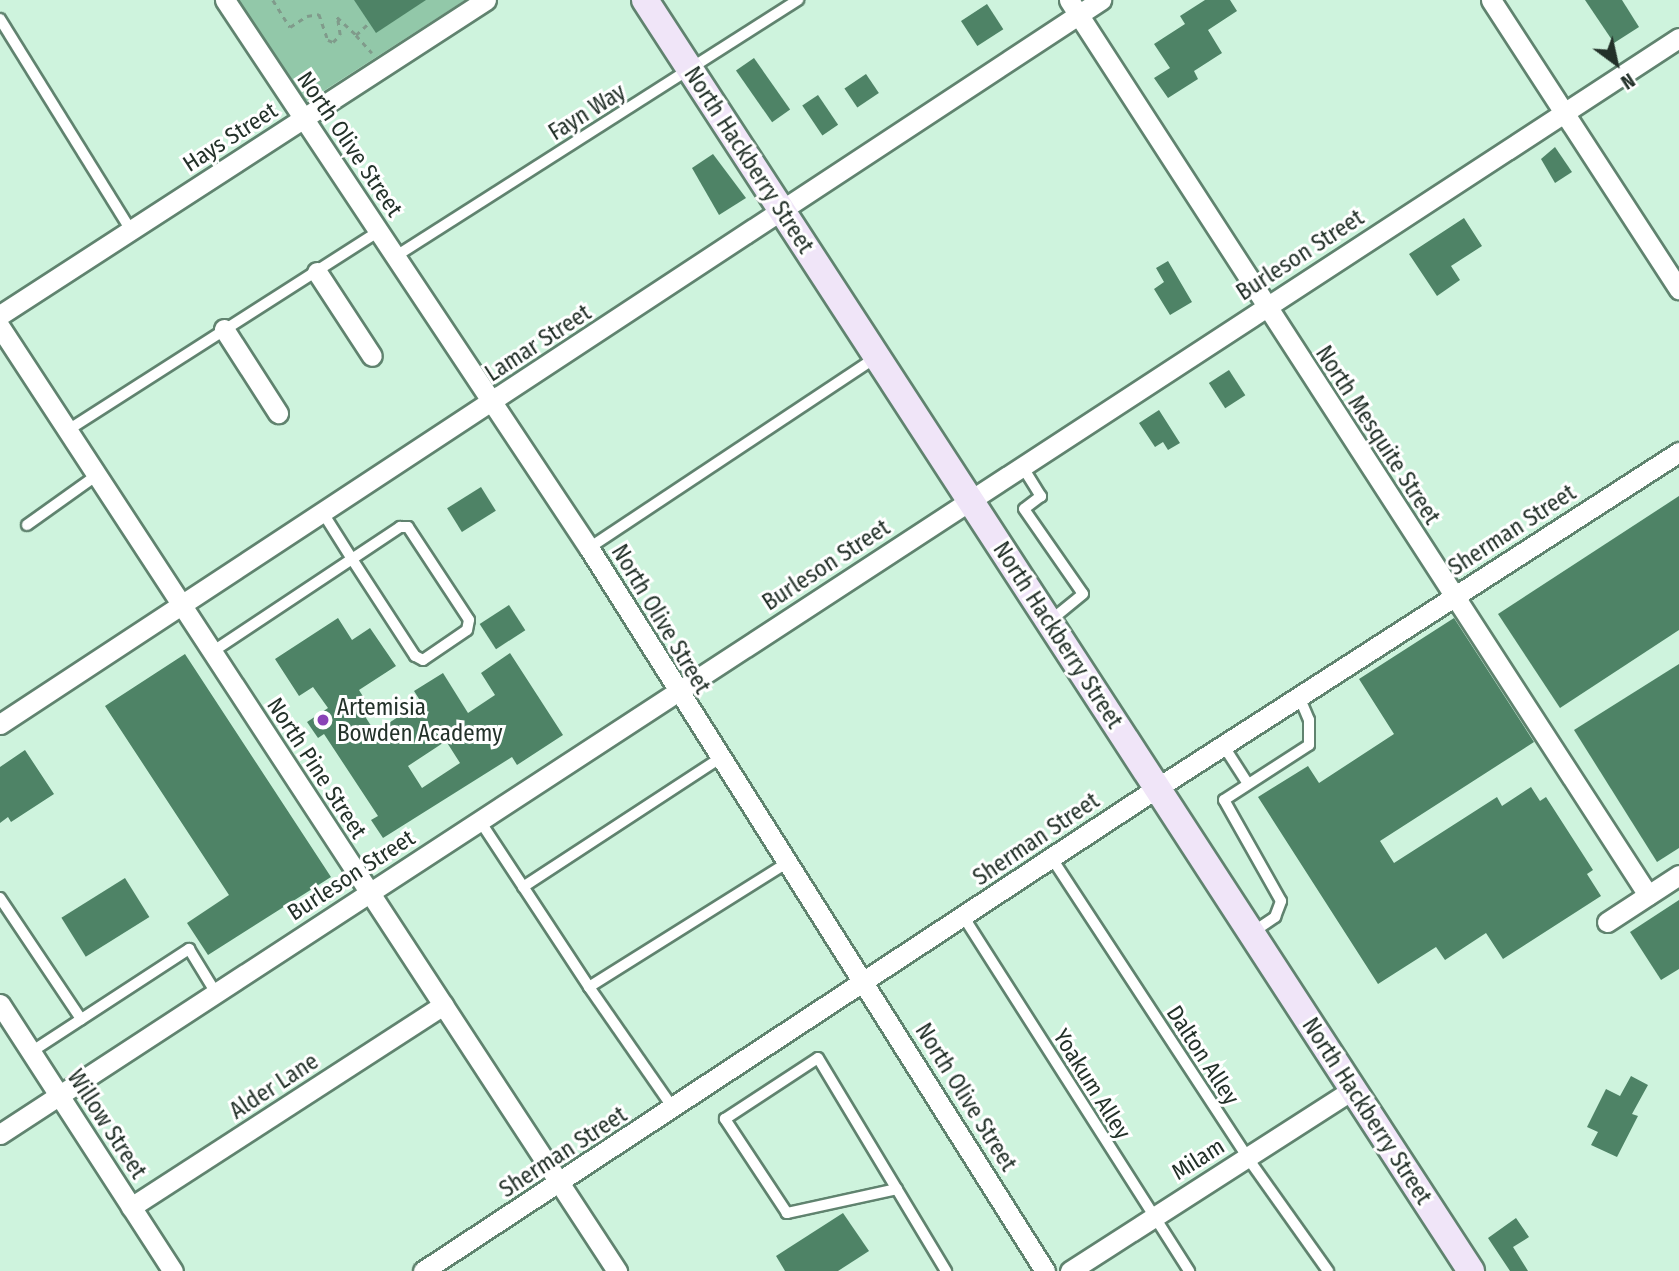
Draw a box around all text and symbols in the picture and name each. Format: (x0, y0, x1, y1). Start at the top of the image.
north arrow (1581, 28, 1651, 98)
street label: North Hackberry Street (678, 62, 820, 258)
street label: North Olive Street (291, 66, 409, 222)
text: N (1617, 68, 1639, 94)
street label: Fayn Way (544, 78, 630, 146)
street label: Hays Street (178, 96, 282, 178)
street label: Burleson Street (1231, 204, 1369, 306)
street label: Lamar Street (480, 299, 596, 387)
street label: North Mesquite Street (1310, 341, 1446, 529)
street label: Sherman Street (1443, 479, 1581, 581)
street label: Burleson Street (757, 514, 895, 616)
street label: North Hackberry Street (987, 537, 1129, 733)
street label: North Olive Street (606, 539, 716, 699)
street label: North Pine Street (261, 692, 373, 844)
place label: Artemisia Bowden Academy (337, 693, 502, 747)
marker: Artemisia Bowden Academy (315, 712, 331, 728)
street label: Sherman Street (968, 787, 1104, 891)
street label: Burleson Street (282, 824, 420, 926)
street label: Dalton Alley (1161, 1000, 1245, 1110)
street label: North Hackberry Street (1296, 1013, 1438, 1209)
street label: North Olive Street (910, 1018, 1022, 1176)
street label: Yoakum Alley (1047, 1024, 1137, 1144)
street label: Alder Lane (225, 1047, 323, 1125)
street label: Willow Street (62, 1064, 152, 1184)
street label: Sherman Street (494, 1101, 632, 1203)
street label: Milam (1166, 1132, 1230, 1186)

